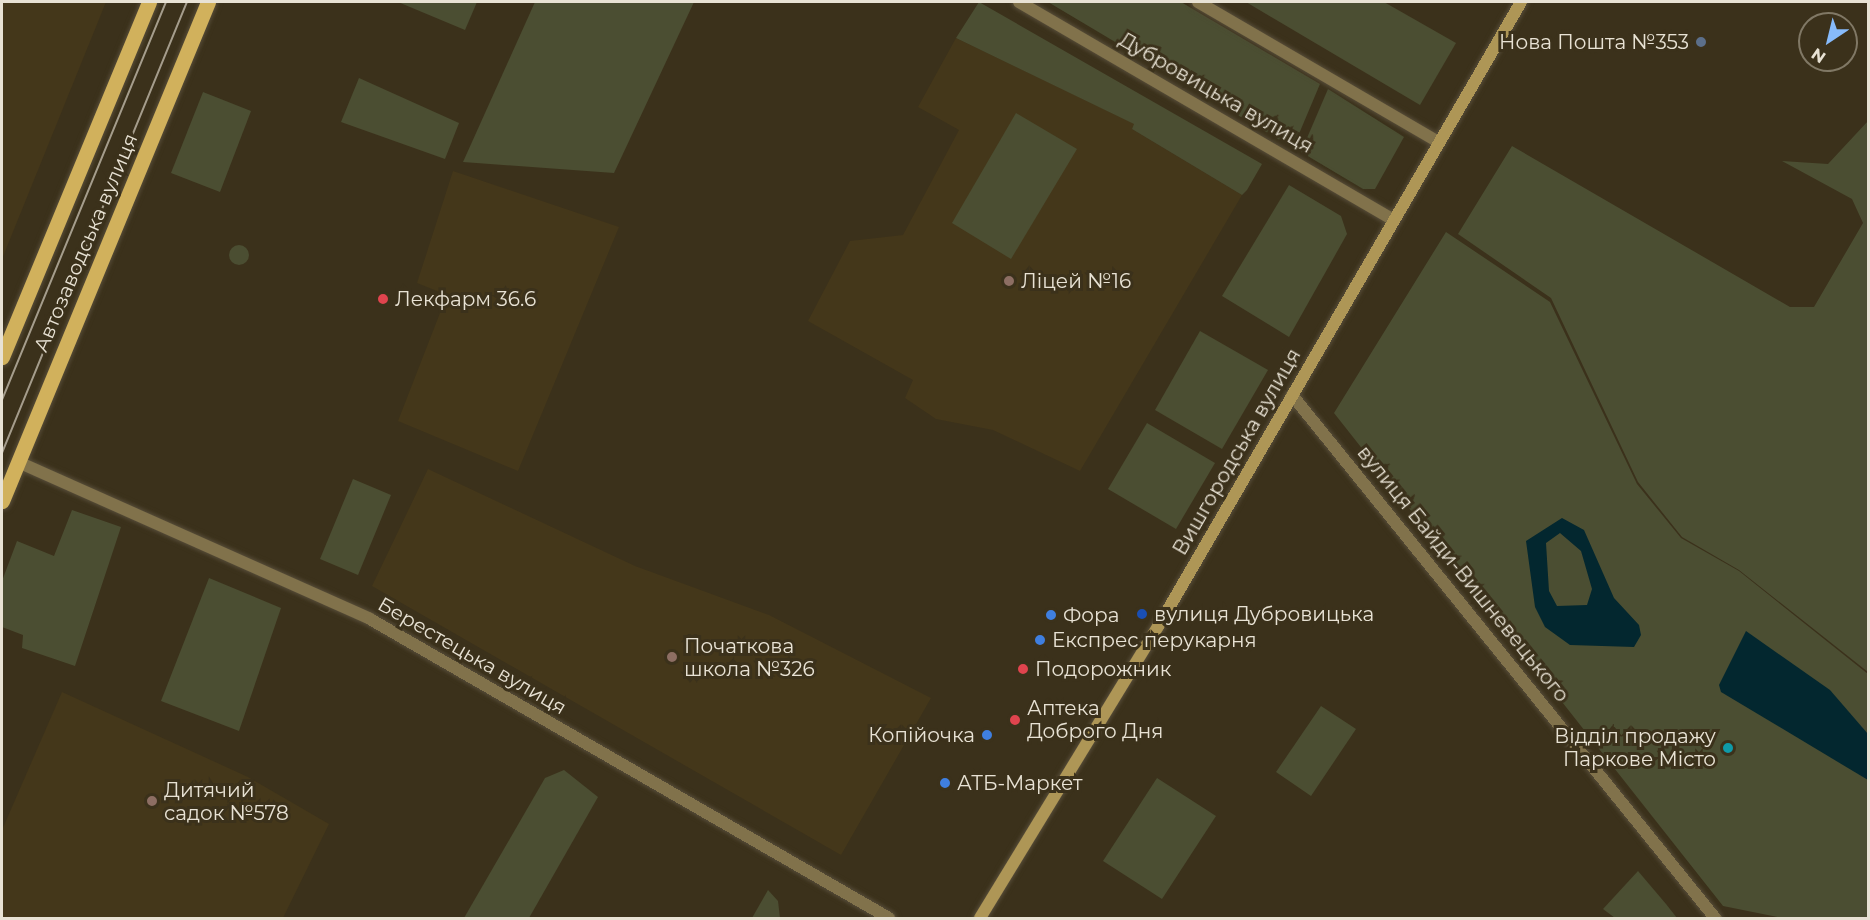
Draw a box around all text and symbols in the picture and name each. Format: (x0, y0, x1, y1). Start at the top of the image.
north arrow (1798, 12, 1858, 72)
street label: Дубровицька вулиця (1115, 28, 1317, 158)
place label: Нова Пошта №353 (1499, 30, 1689, 54)
marker: Нова Пошта №353 (1694, 35, 1708, 49)
text: N (1808, 44, 1829, 67)
street label: Автозаводська вулиця (29, 130, 143, 356)
place label: Ліцей №16 (1021, 269, 1131, 293)
marker: Ліцей №16 (1002, 274, 1016, 288)
place label: Лекфарм 36.6 (395, 287, 536, 311)
marker: Лекфарм 36.6 (376, 292, 390, 306)
street label: Вишгородська вулиця (1168, 345, 1306, 559)
street label: вулиця Байди-Вишневецького (1352, 441, 1574, 707)
street label: Берестецька вулиця (373, 592, 571, 720)
place label: вулиця Дубровицька (1154, 602, 1374, 626)
place label: Фора (1063, 603, 1119, 627)
marker: вулиця Дубровицька (1135, 607, 1149, 621)
marker: Фора (1044, 608, 1058, 622)
place label: Експрес перукарня (1052, 628, 1257, 652)
marker: Експрес перукарня (1033, 633, 1047, 647)
place label: Початкова школа №326 (684, 634, 815, 681)
marker: Початкова школа №326 (665, 650, 679, 664)
place label: Подорожник (1035, 657, 1171, 681)
marker: Подорожник (1016, 662, 1030, 676)
place label: Аптека Доброго Дня (1027, 696, 1163, 743)
marker: Аптека Доброго Дня (1008, 713, 1022, 727)
place label: Копійочка (868, 723, 975, 747)
place label: Відділ продажу Паркове Місто (1554, 724, 1716, 771)
marker: Копійочка (980, 728, 994, 742)
marker: Відділ продажу Паркове Місто (1721, 741, 1735, 755)
place label: АТБ-Маркет (957, 771, 1082, 795)
marker: АТБ-Маркет (938, 776, 952, 790)
place label: Дитячий садок №578 (164, 778, 289, 825)
marker: Дитячий садок №578 (145, 794, 159, 808)

